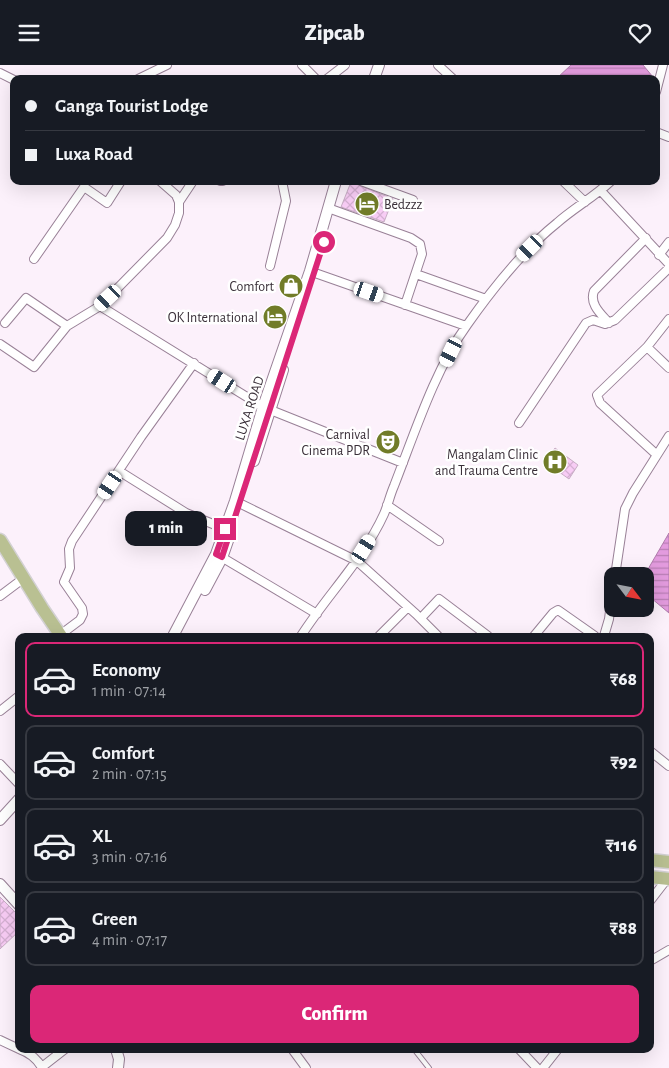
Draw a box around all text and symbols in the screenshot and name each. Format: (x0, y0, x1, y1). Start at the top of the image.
icon: menu (15, 19, 43, 47)
icon: heart (626, 19, 654, 47)
text: Zipcab (304, 22, 365, 44)
text: Ganga Tourist Lodge (55, 97, 208, 116)
text: Luxa Road (55, 145, 133, 164)
hotel icon: Bedzzz (354, 191, 380, 217)
place label: Bedzzz (384, 198, 423, 212)
route start (313, 231, 335, 253)
car (514, 232, 545, 264)
shop icon: Comfort (278, 273, 304, 299)
place label: Comfort (229, 280, 275, 294)
car (352, 280, 385, 304)
car (91, 282, 124, 314)
hotel icon: OK International (262, 304, 288, 330)
place label: OK International (168, 311, 258, 325)
car (437, 335, 464, 369)
car (205, 367, 238, 395)
street label: LUXA ROAD (233, 374, 267, 442)
place label: Carnival Cinema PDR (302, 428, 370, 458)
theatre icon: Carnival Cinema PDR (375, 429, 401, 455)
place label: Mangalam Clinic and Trauma Centre (435, 448, 539, 478)
hospital icon: Mangalam Clinic and Trauma Centre (542, 449, 568, 475)
car (95, 468, 124, 502)
callout: 1 min (125, 511, 208, 547)
route end (214, 518, 236, 540)
text: 1 min (149, 520, 183, 536)
car (349, 532, 378, 566)
north arrow (604, 567, 654, 617)
map controls (604, 567, 654, 617)
icon: car (32, 657, 77, 702)
text: Economy (92, 661, 161, 680)
text: ₹68 (610, 670, 637, 689)
text: 1 min · 07:14 (92, 683, 166, 699)
icon: car (32, 740, 77, 785)
text: Comfort (92, 744, 154, 763)
text: ₹92 (610, 753, 637, 772)
text: 2 min · 07:15 (92, 766, 167, 782)
icon: car (32, 823, 77, 868)
text: XL (92, 827, 112, 846)
text: ₹116 (606, 836, 637, 855)
text: 3 min · 07:16 (92, 849, 167, 865)
icon: car (32, 906, 77, 951)
text: Green (92, 910, 138, 929)
text: ₹88 (610, 919, 637, 938)
text: 4 min · 07:17 (92, 932, 167, 948)
button: Confirm (30, 985, 639, 1043)

